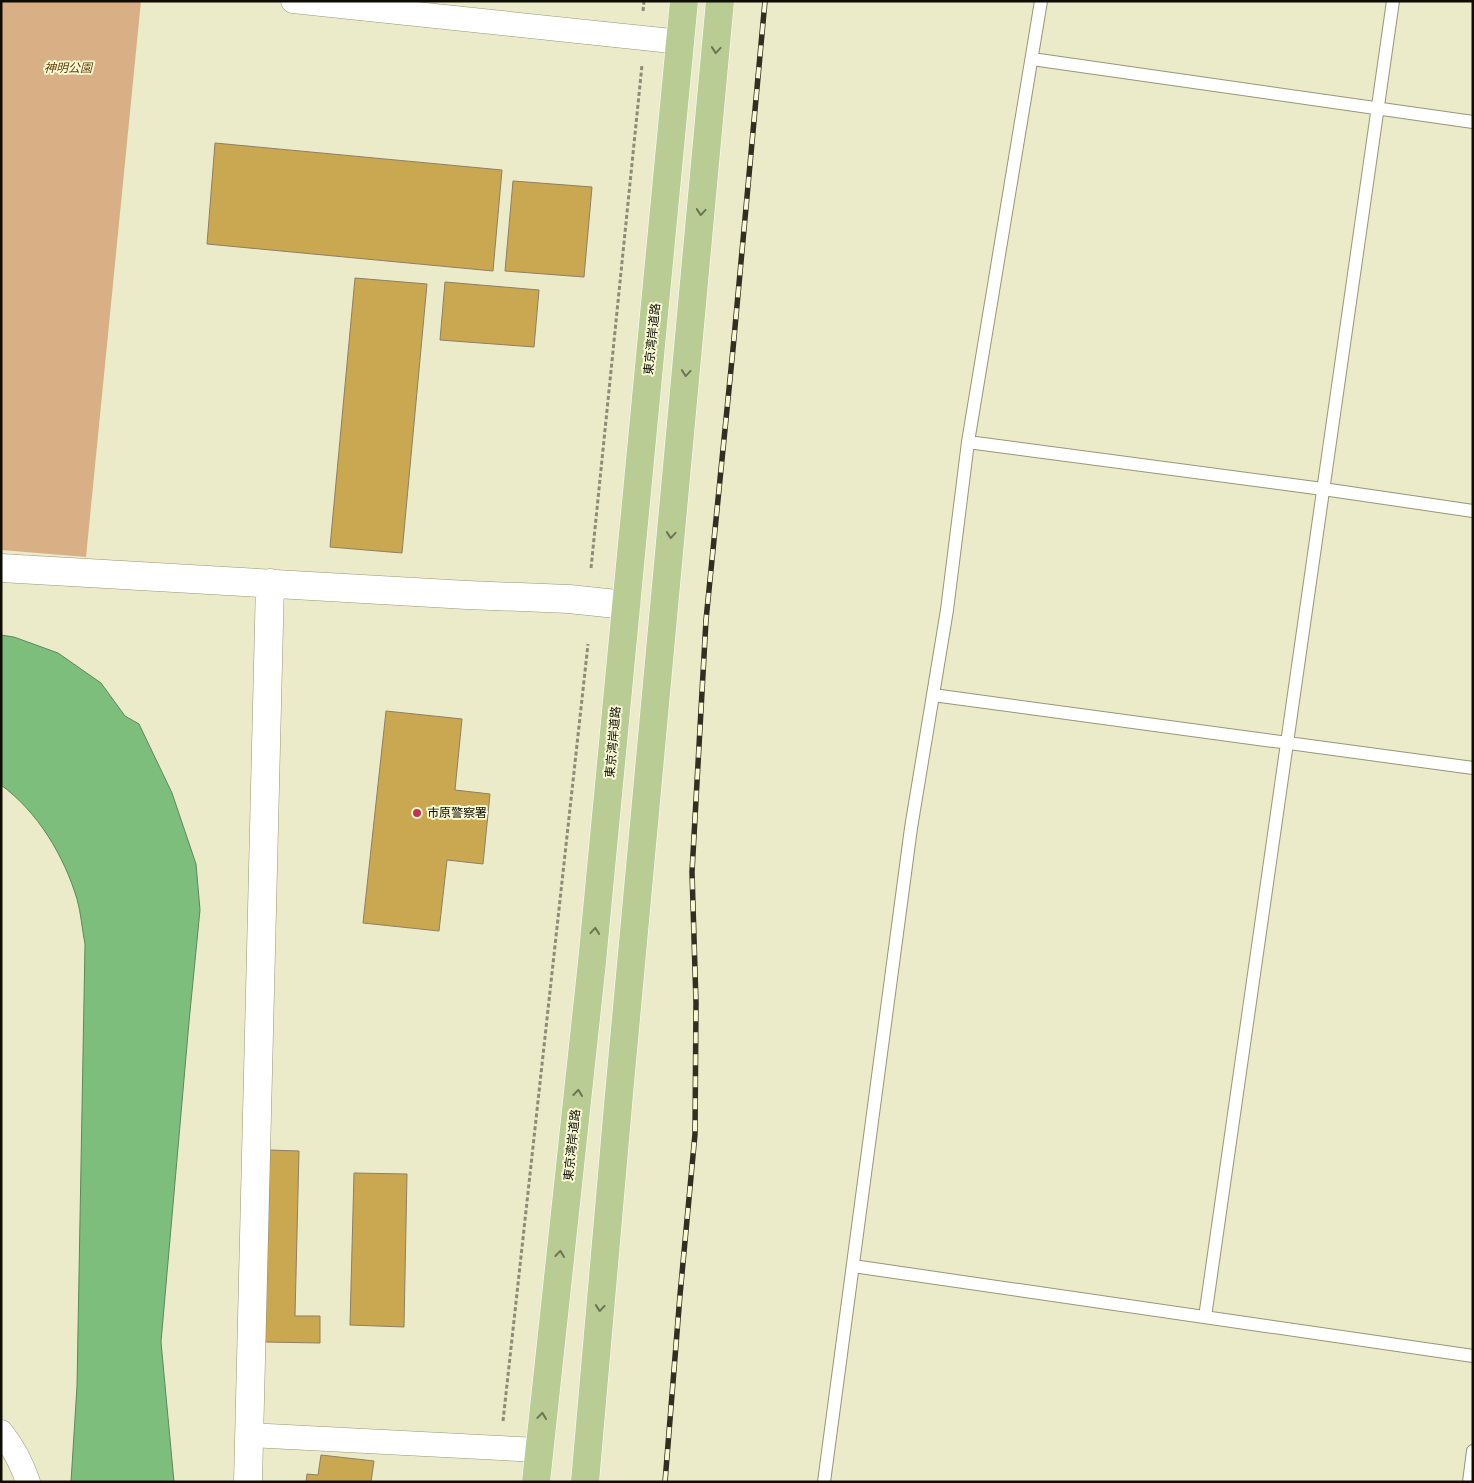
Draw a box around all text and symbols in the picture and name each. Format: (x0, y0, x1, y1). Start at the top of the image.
one-way arrow (710, 46, 721, 54)
park label: 神明公園 (44, 61, 94, 75)
one-way arrow (695, 208, 706, 216)
street label: 東京湾岸道路 (641, 302, 663, 376)
one-way arrow (680, 370, 691, 378)
one-way arrow (665, 531, 676, 539)
street label: 東京湾岸道路 (603, 706, 623, 778)
place label: 市原警察署 (427, 806, 487, 820)
marker: 市原警察署 (411, 807, 423, 819)
one-way arrow (589, 927, 600, 935)
one-way arrow (572, 1088, 583, 1096)
street label: 東京湾岸道路 (561, 1108, 583, 1182)
one-way arrow (554, 1250, 565, 1258)
one-way arrow (595, 1305, 606, 1313)
one-way arrow (536, 1412, 547, 1420)

